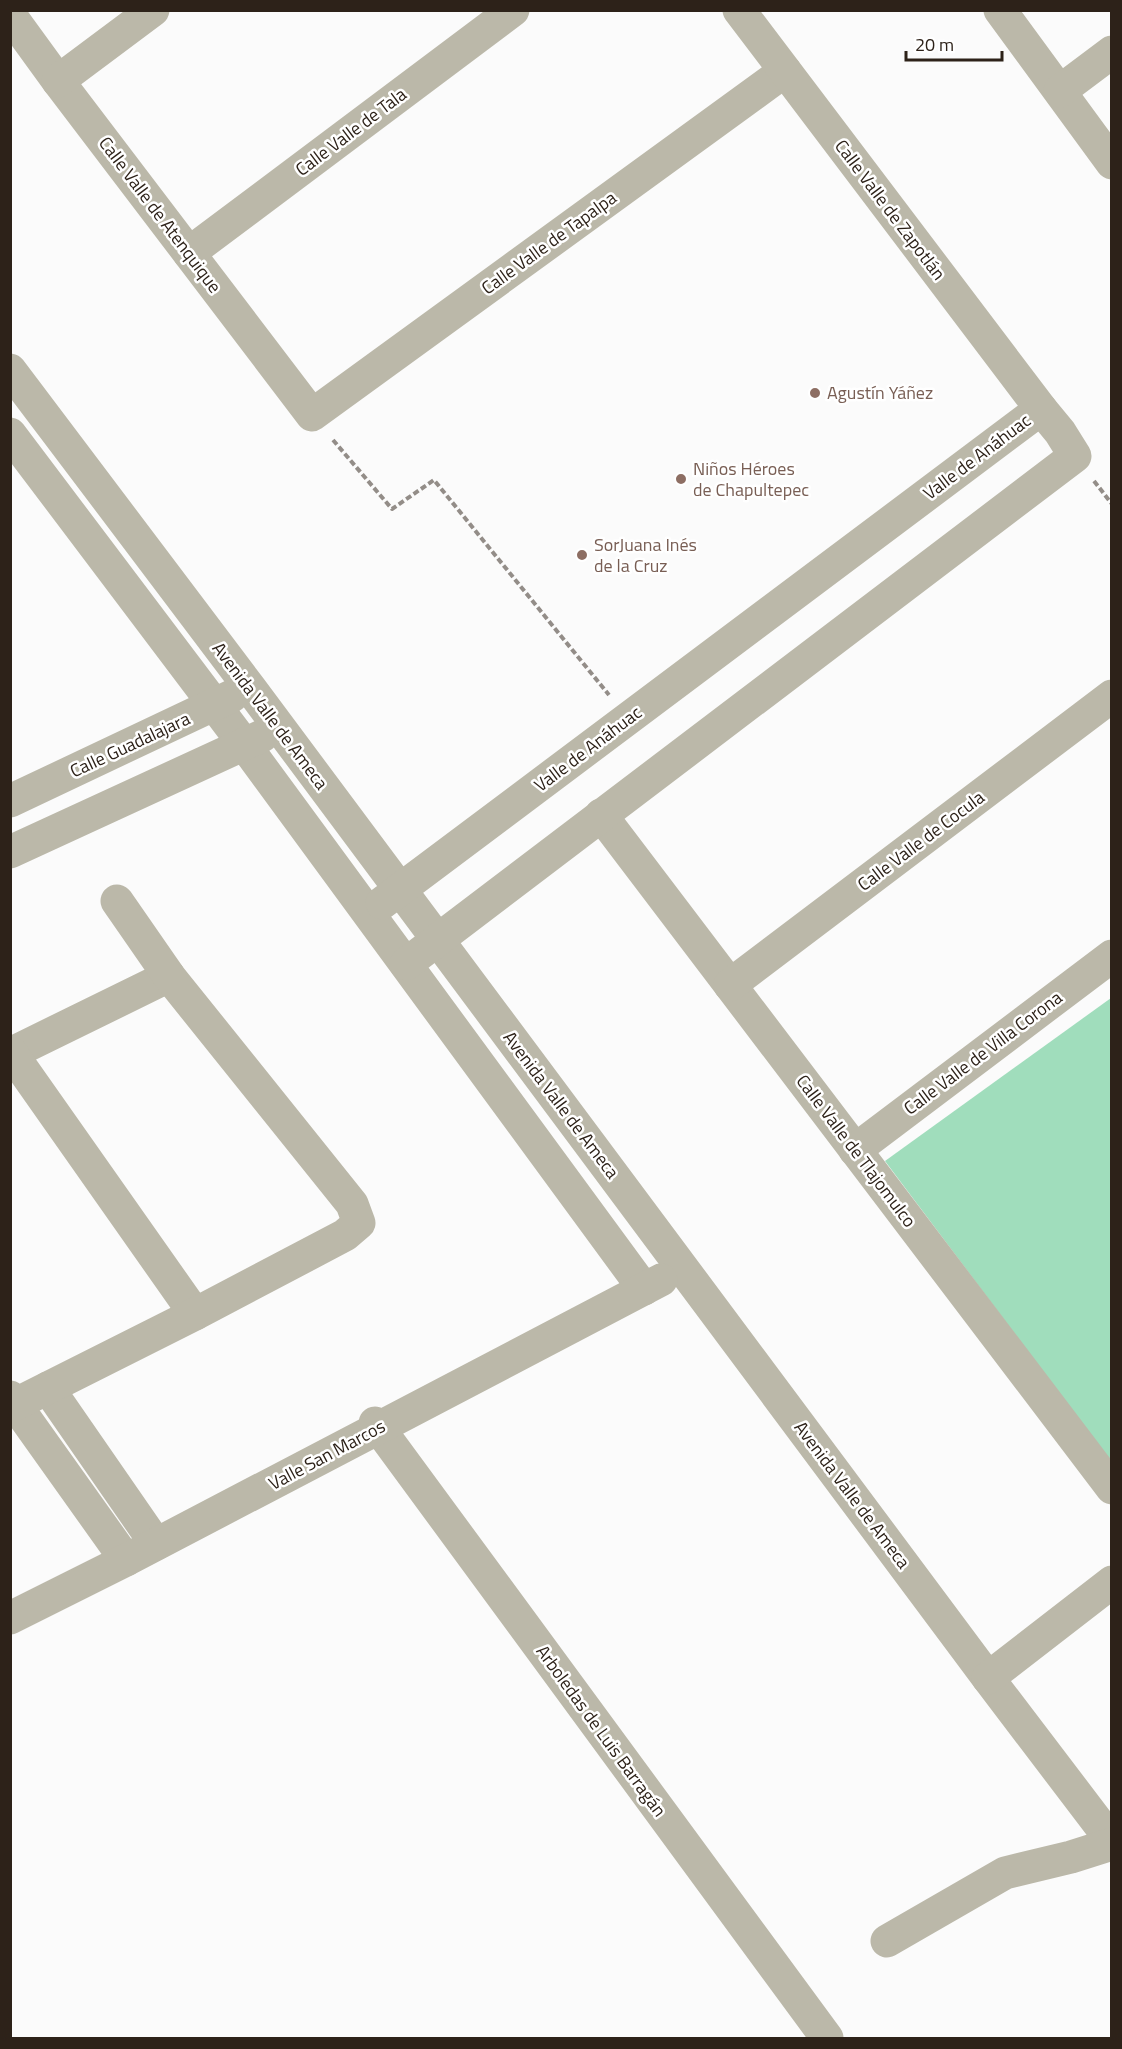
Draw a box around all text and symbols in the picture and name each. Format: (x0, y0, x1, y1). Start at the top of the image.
scale bar (906, 24, 1002, 62)
text: 20 m (915, 31, 954, 58)
street label: Calle Valle de Tala (289, 81, 412, 182)
street label: Calle Valle de Atenquique (93, 131, 228, 299)
street label: Calle Valle de Zapotlán (829, 134, 952, 286)
street label: Calle Valle de Tapalpa (476, 184, 622, 301)
place label: Agustín Yáñez (827, 379, 933, 406)
marker: Agustín Yáñez (808, 386, 822, 400)
street label: Valle de Anáhuac (917, 407, 1036, 506)
place label: Niños Héroes de Chapultepec (693, 455, 809, 503)
marker: Niños Héroes de Chapultepec (674, 472, 688, 486)
place label: SorJuana Inés de la Cruz (594, 531, 697, 579)
marker: SorJuana Inés de la Cruz (575, 548, 589, 562)
street label: Avenida Valle de Ameca (206, 636, 335, 795)
street label: Valle de Anáhuac (528, 699, 647, 798)
street label: Calle Guadalajara (65, 705, 194, 784)
street label: Calle Valle de Cocula (852, 784, 990, 897)
street label: Calle Valle de Villa Corona (898, 984, 1068, 1121)
street label: Avenida Valle de Ameca (497, 1025, 626, 1184)
street label: Calle Valle de Tlajomulco (790, 1069, 923, 1233)
street label: Valle San Marcos (264, 1412, 390, 1497)
street label: Avenida Valle de Ameca (788, 1415, 917, 1574)
street label: Arboledas de Luis Barragán (530, 1639, 673, 1822)

